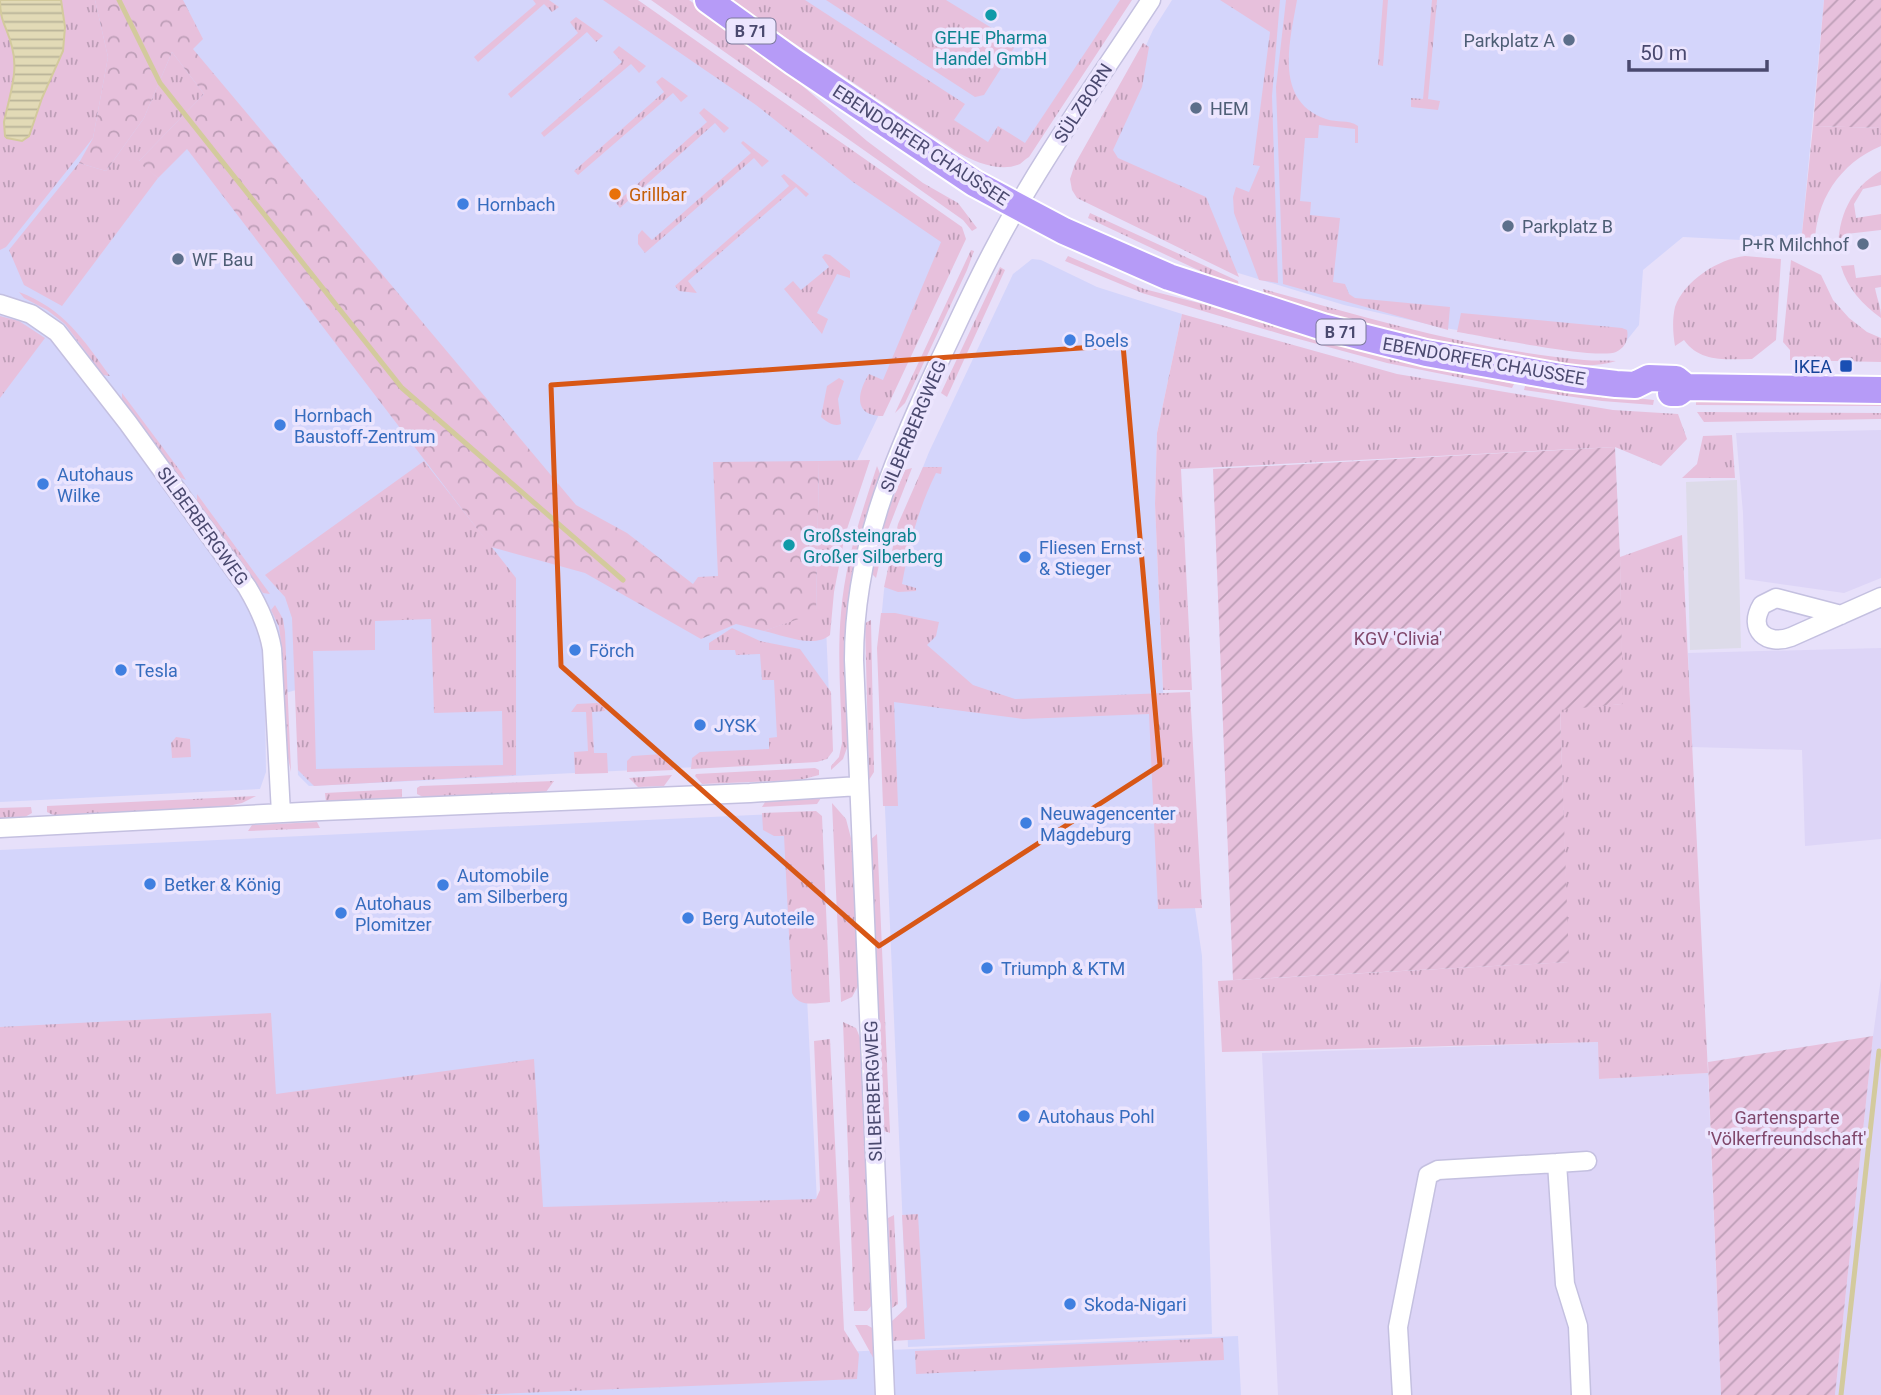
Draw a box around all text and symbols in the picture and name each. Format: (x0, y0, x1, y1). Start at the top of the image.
marker: GEHE Pharma Handel GmbH (983, 7, 999, 23)
road number: B 71 (726, 19, 776, 44)
place label: GEHE Pharma Handel GmbH (935, 27, 1047, 69)
scale bar (1629, 28, 1767, 72)
place label: Parkplatz A (1463, 30, 1555, 51)
marker: Parkplatz A (1561, 32, 1577, 48)
text: 50 m (1640, 41, 1687, 65)
street label: SÜLZBORN (1050, 59, 1116, 147)
street label: EBENDORFER CHAUSSEE (829, 80, 1013, 210)
place label: HEM (1210, 98, 1249, 119)
marker: HEM (1188, 100, 1204, 116)
place label: Grillbar (629, 184, 687, 205)
marker: Grillbar (607, 186, 623, 202)
place label: Hornbach (477, 194, 555, 215)
marker: Hornbach (455, 196, 471, 212)
place label: Parkplatz B (1522, 216, 1613, 237)
marker: Parkplatz B (1500, 218, 1516, 234)
place label: P+R Milchhof (1742, 234, 1850, 255)
marker: P+R Milchhof (1855, 236, 1871, 252)
place label: WF Bau (192, 249, 253, 270)
marker: WF Bau (170, 251, 186, 267)
road number: B 71 (1316, 320, 1366, 344)
place label: Boels (1084, 330, 1129, 351)
marker: Boels (1062, 332, 1078, 348)
street label: EBENDORFER CHAUSSEE (1381, 333, 1587, 389)
place label: IKEA (1794, 356, 1832, 377)
street label: SILBERBERGWEG (876, 357, 950, 495)
marker: IKEA (1838, 358, 1854, 374)
place label: Hornbach Baustoff-Zentrum (294, 405, 435, 447)
marker: Hornbach Baustoff-Zentrum (272, 417, 288, 433)
street label: SILBERBERGWEG (153, 463, 253, 589)
place label: Autohaus Wilke (57, 464, 133, 506)
marker: Autohaus Wilke (35, 476, 51, 492)
place label: Großsteingrab Großer Silberberg (803, 525, 943, 567)
marker: Großsteingrab Großer Silberberg (781, 537, 797, 553)
place label: Fliesen Ernst & Stieger (1039, 537, 1142, 579)
marker: Fliesen Ernst & Stieger (1017, 549, 1033, 565)
park label: KGV 'Clivia' (1354, 628, 1442, 649)
place label: Förch (589, 640, 634, 661)
marker: Förch (567, 642, 583, 658)
place label: Tesla (135, 660, 178, 681)
marker: Tesla (113, 662, 129, 678)
place label: JYSK (714, 715, 757, 736)
marker: JYSK (692, 717, 708, 733)
place label: Neuwagencenter Magdeburg (1040, 803, 1176, 845)
marker: Neuwagencenter Magdeburg (1018, 815, 1034, 831)
place label: Automobile am Silberberg (457, 865, 568, 907)
place label: Betker & König (164, 874, 281, 895)
marker: Betker & König (142, 876, 158, 892)
marker: Automobile am Silberberg (435, 877, 451, 893)
place label: Autohaus Plomitzer (355, 893, 431, 935)
marker: Autohaus Plomitzer (333, 905, 349, 921)
place label: Berg Autoteile (702, 908, 815, 929)
marker: Berg Autoteile (680, 910, 696, 926)
place label: Triumph & KTM (1001, 958, 1125, 979)
marker: Triumph & KTM (979, 960, 995, 976)
street label: SILBERBERGWEG (860, 1020, 886, 1162)
place label: Autohaus Pohl (1038, 1106, 1155, 1127)
park label: Gartensparte 'Völkerfreundschaft' (1707, 1107, 1867, 1149)
marker: Autohaus Pohl (1016, 1108, 1032, 1124)
place label: Skoda-Nigari (1084, 1294, 1187, 1315)
marker: Skoda-Nigari (1062, 1296, 1078, 1312)

